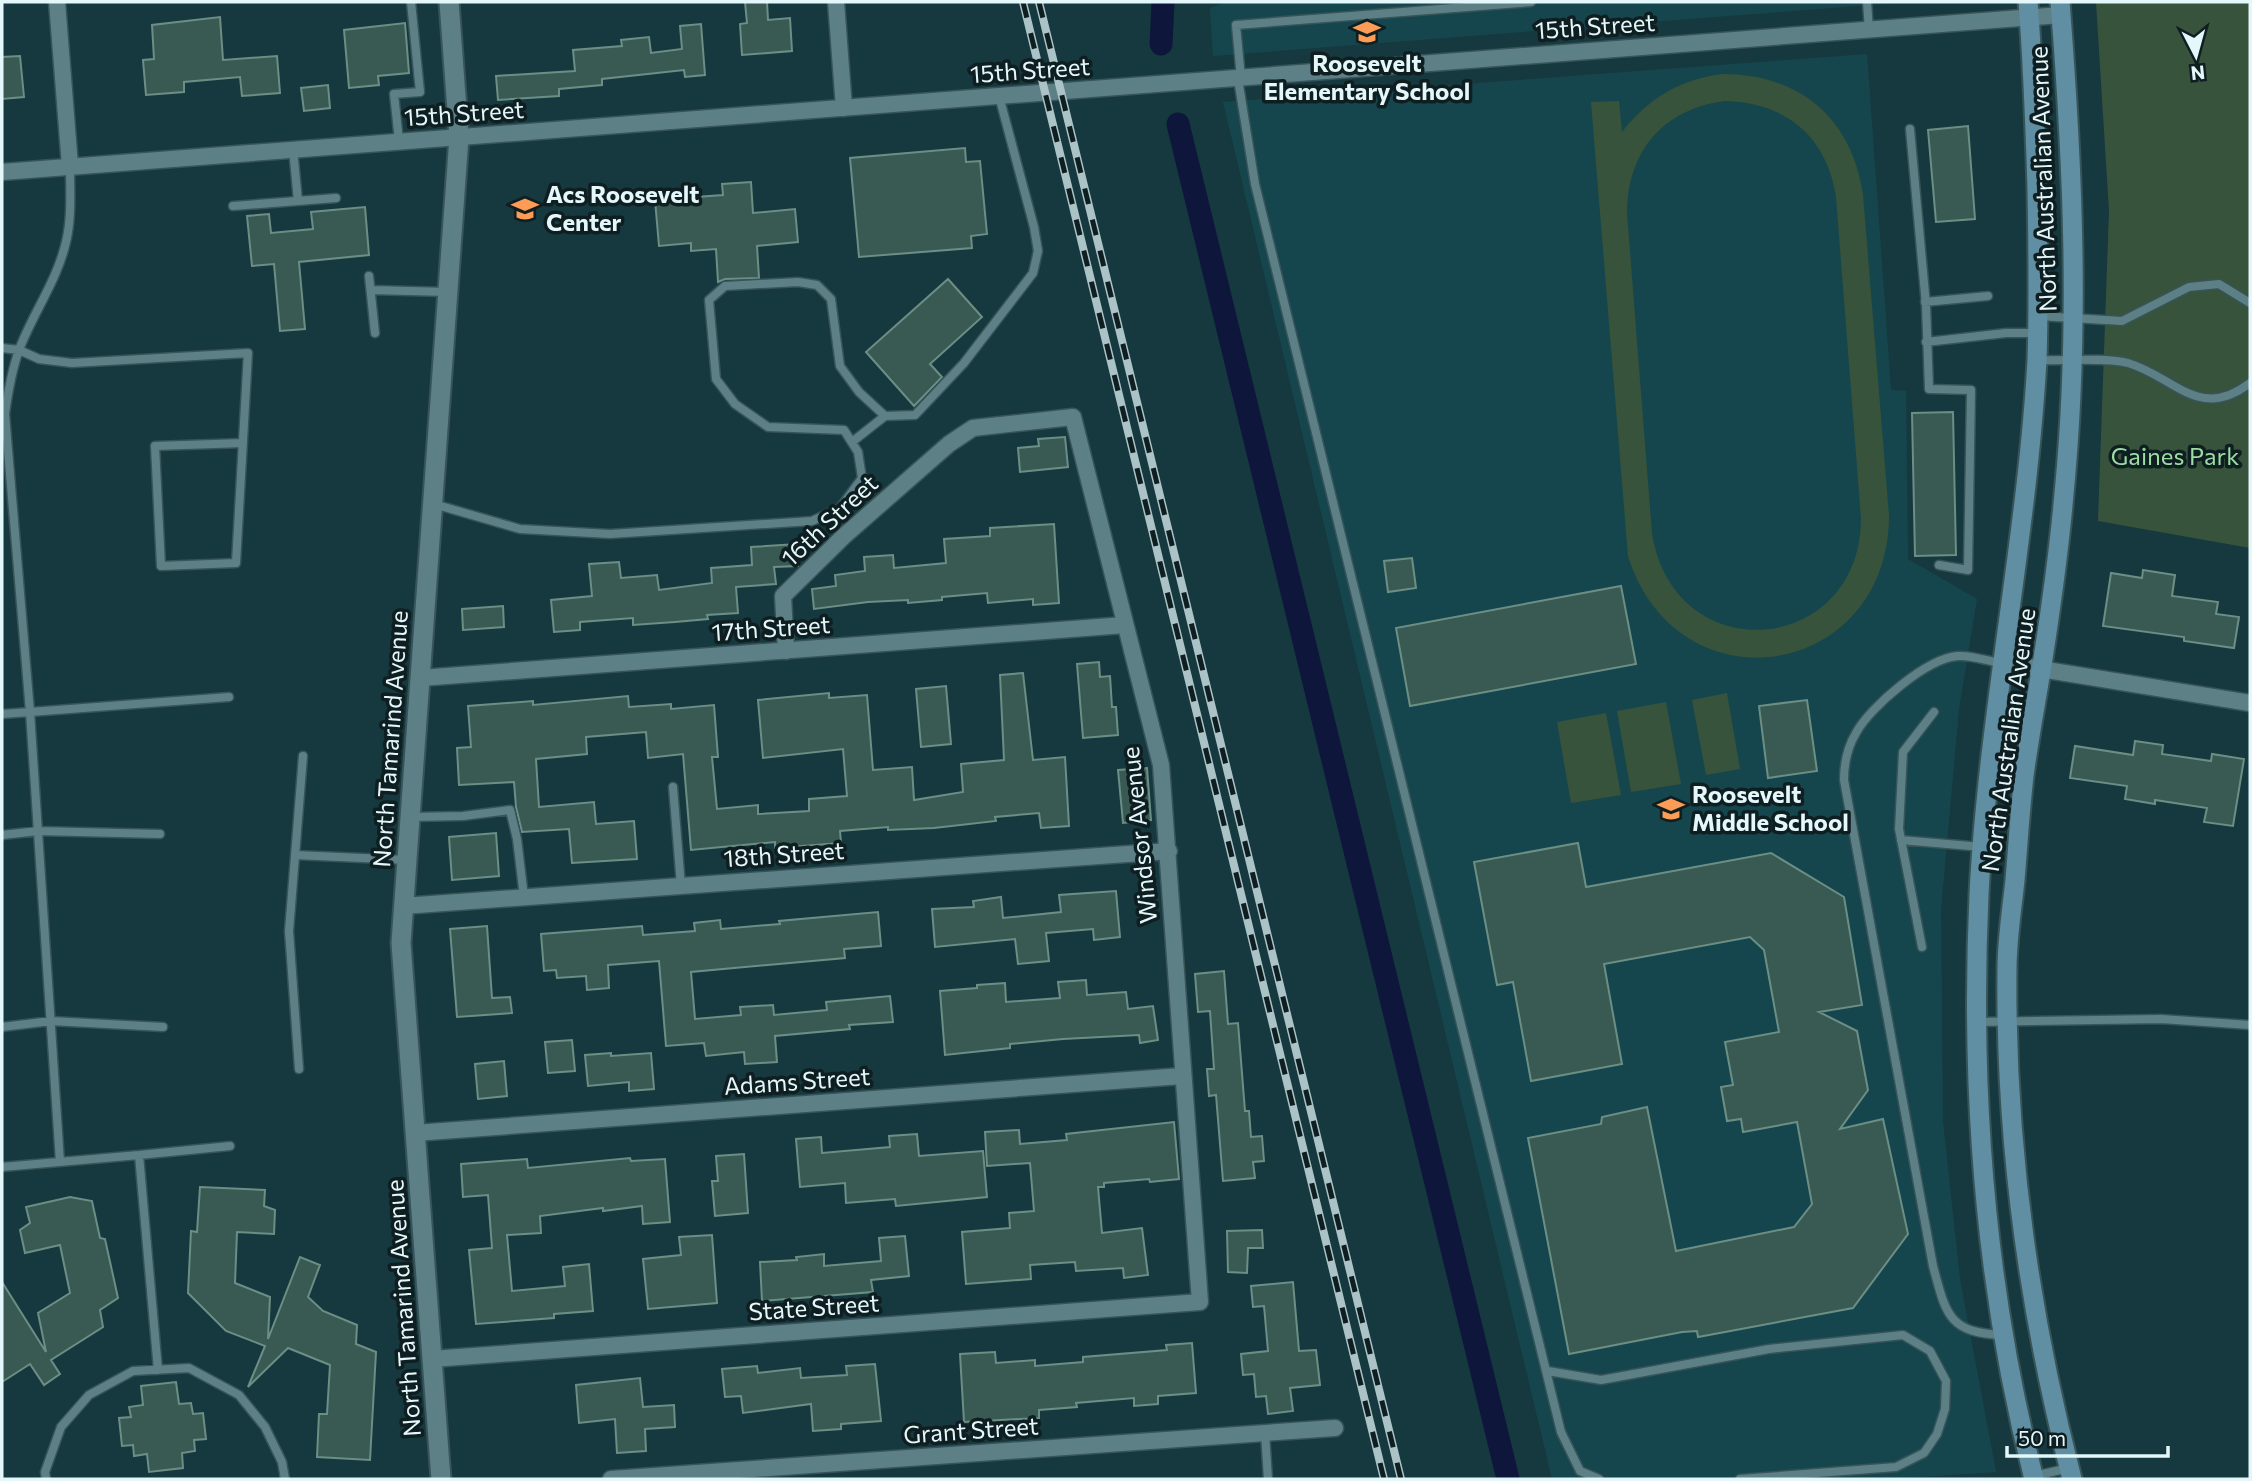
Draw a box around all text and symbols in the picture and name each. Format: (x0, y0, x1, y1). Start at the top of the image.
street label: 15th Street (1534, 7, 1656, 44)
school or university icon: Roosevelt Elementary School (1352, 17, 1382, 47)
north arrow (2161, 21, 2231, 91)
street label: North Australian Avenue (2023, 46, 2062, 312)
place label: Roosevelt Elementary School (1264, 48, 1470, 105)
street label: 15th Street (969, 51, 1091, 88)
text: N (2190, 61, 2206, 86)
street label: 15th Street (403, 94, 525, 131)
place label: Acs Roosevelt Center (546, 179, 699, 236)
school or university icon: Acs Roosevelt Center (510, 194, 540, 224)
park label: Gaines Park (2111, 441, 2239, 470)
street label: 16th Street (775, 468, 883, 572)
street label: North Australian Avenue (1975, 606, 2040, 873)
street label: North Tamarind Avenue (366, 609, 413, 868)
street label: 17th Street (711, 609, 831, 646)
street label: Windsor Avenue (1115, 745, 1162, 925)
place label: Roosevelt Middle School (1692, 779, 1849, 836)
school or university icon: Roosevelt Middle School (1656, 794, 1686, 824)
street label: 18th Street (723, 835, 845, 872)
street label: Adams Street (723, 1061, 871, 1100)
street label: North Tamarind Avenue (379, 1179, 426, 1438)
street label: State Street (748, 1287, 880, 1326)
street label: Grant Street (902, 1410, 1040, 1449)
scale bar (2007, 1414, 2168, 1458)
text: 50 m (2018, 1425, 2066, 1450)

